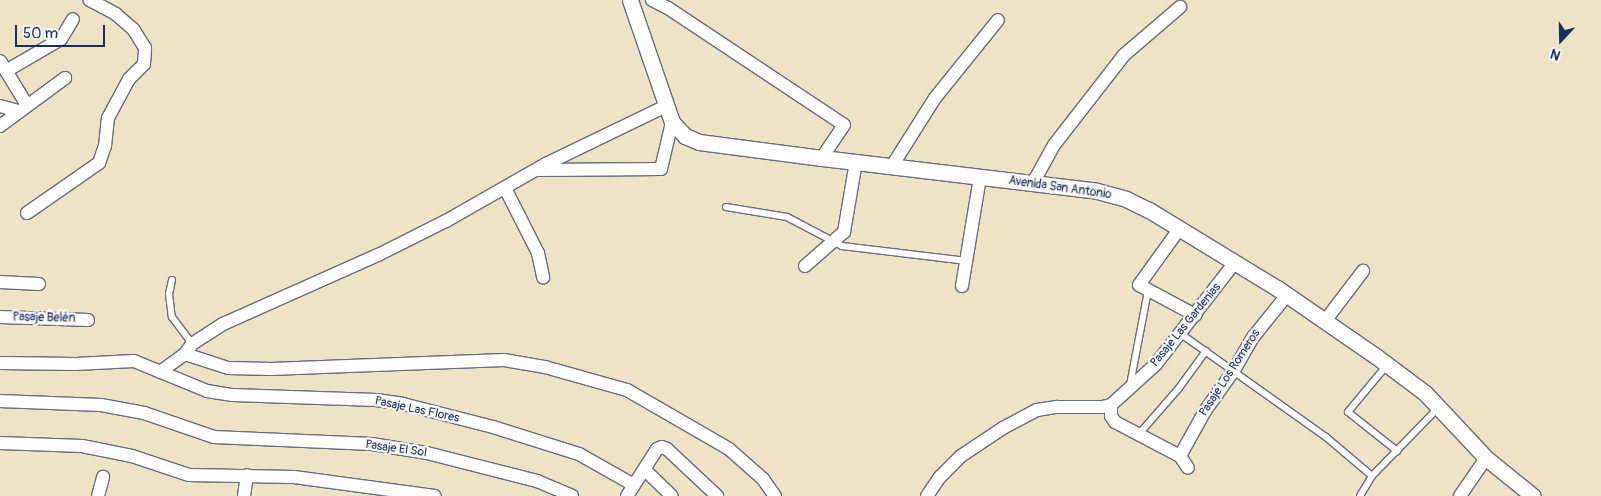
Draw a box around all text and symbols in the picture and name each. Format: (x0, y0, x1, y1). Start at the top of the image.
scale bar (18, 15, 108, 47)
north arrow (1536, 15, 1586, 65)
text: 50 m (23, 24, 58, 43)
text: N (1548, 45, 1563, 64)
street label: Avenida San Antonio (1008, 174, 1112, 202)
street label: Pasaje Las Gardenias (1148, 280, 1224, 370)
street label: Pasaje Belén (13, 310, 75, 326)
street label: Pasaje Los Romeros (1197, 327, 1263, 419)
street label: Pasaje Las Flores (373, 394, 461, 426)
street label: Pasaje El Sol (364, 438, 428, 460)

